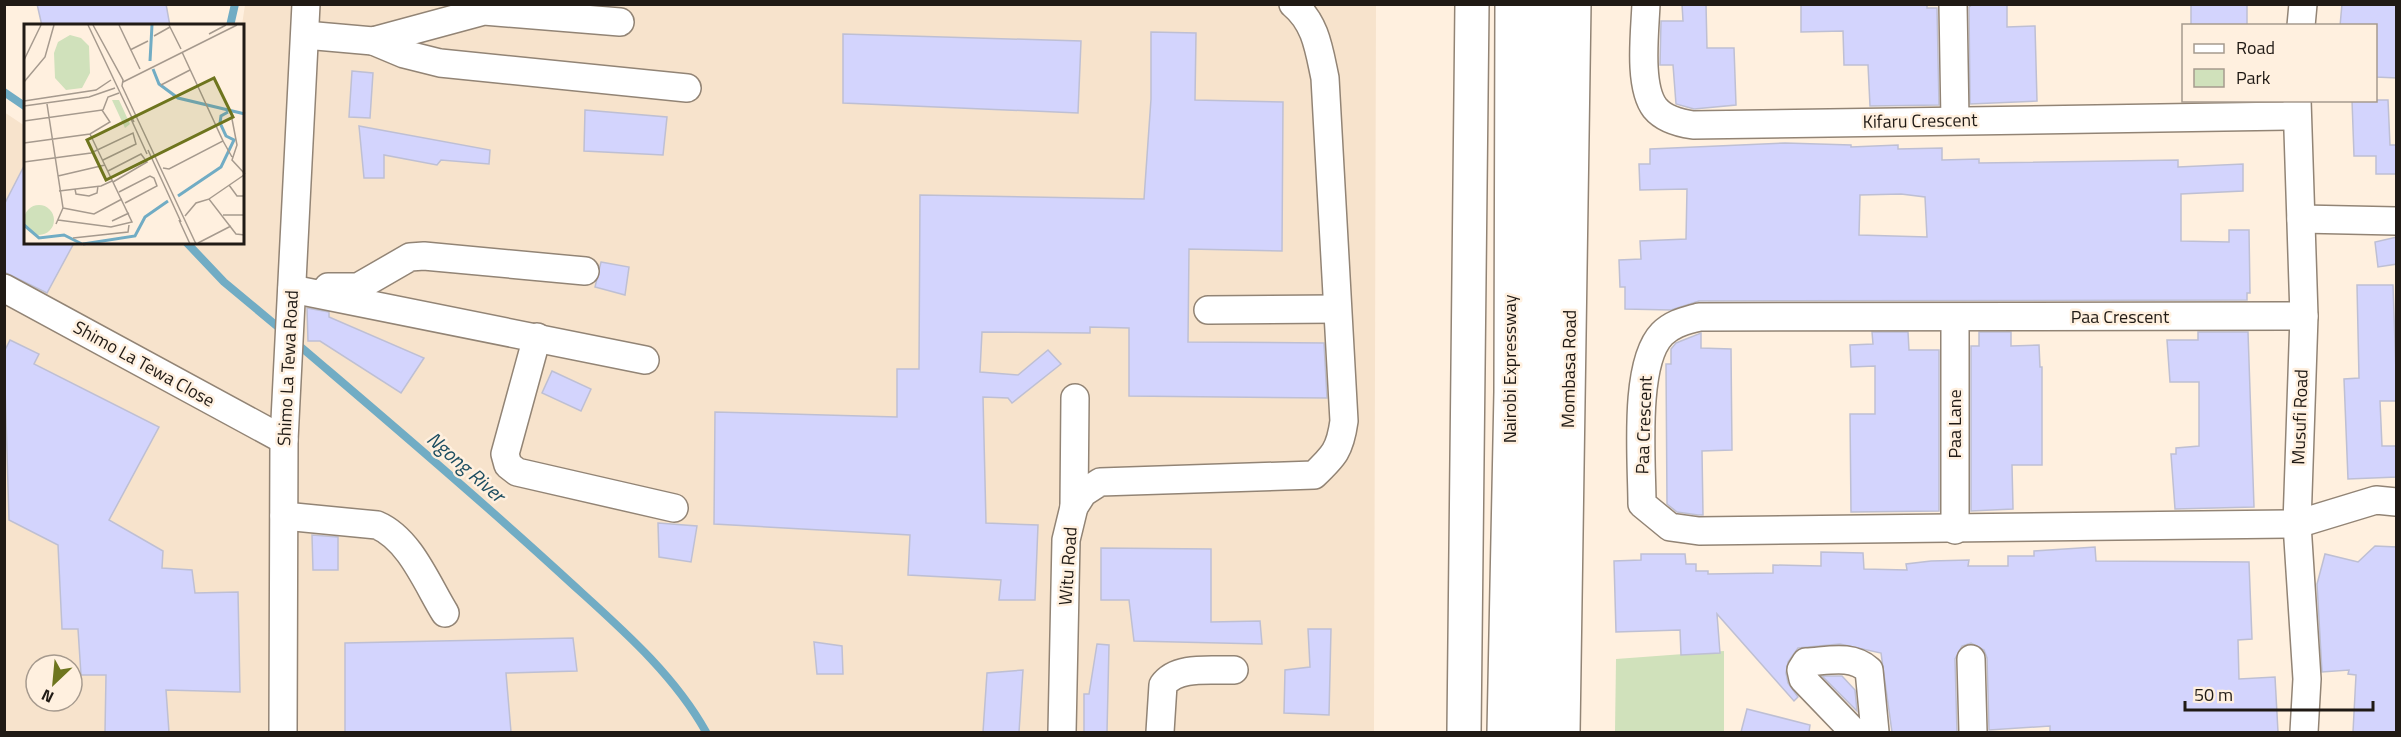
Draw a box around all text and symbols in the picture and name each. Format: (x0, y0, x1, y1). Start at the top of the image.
inset map (24, 24, 244, 244)
legend (2182, 24, 2377, 102)
text: Road (2236, 34, 2275, 61)
text: Park (2236, 64, 2271, 91)
street label: Kifaru Crescent (1862, 106, 1978, 135)
street label: Shimo La Tewa Road (270, 289, 305, 447)
street label: Nairobi Expressway (1496, 294, 1523, 443)
street label: Paa Crescent (2071, 303, 2170, 330)
street label: Mombasa Road (1554, 310, 1583, 428)
street label: Shimo La Tewa Close (69, 313, 220, 414)
street label: Musufi Road (2284, 369, 2315, 465)
street label: Paa Crescent (1628, 375, 1659, 475)
street label: Paa Lane (1941, 390, 1968, 458)
water label: Ngong River (420, 424, 514, 511)
street label: Witu Road (1051, 526, 1084, 606)
north arrow (24, 653, 84, 713)
scale bar (2185, 674, 2372, 712)
text: 50 m (2194, 681, 2233, 708)
text: N (37, 683, 58, 710)

